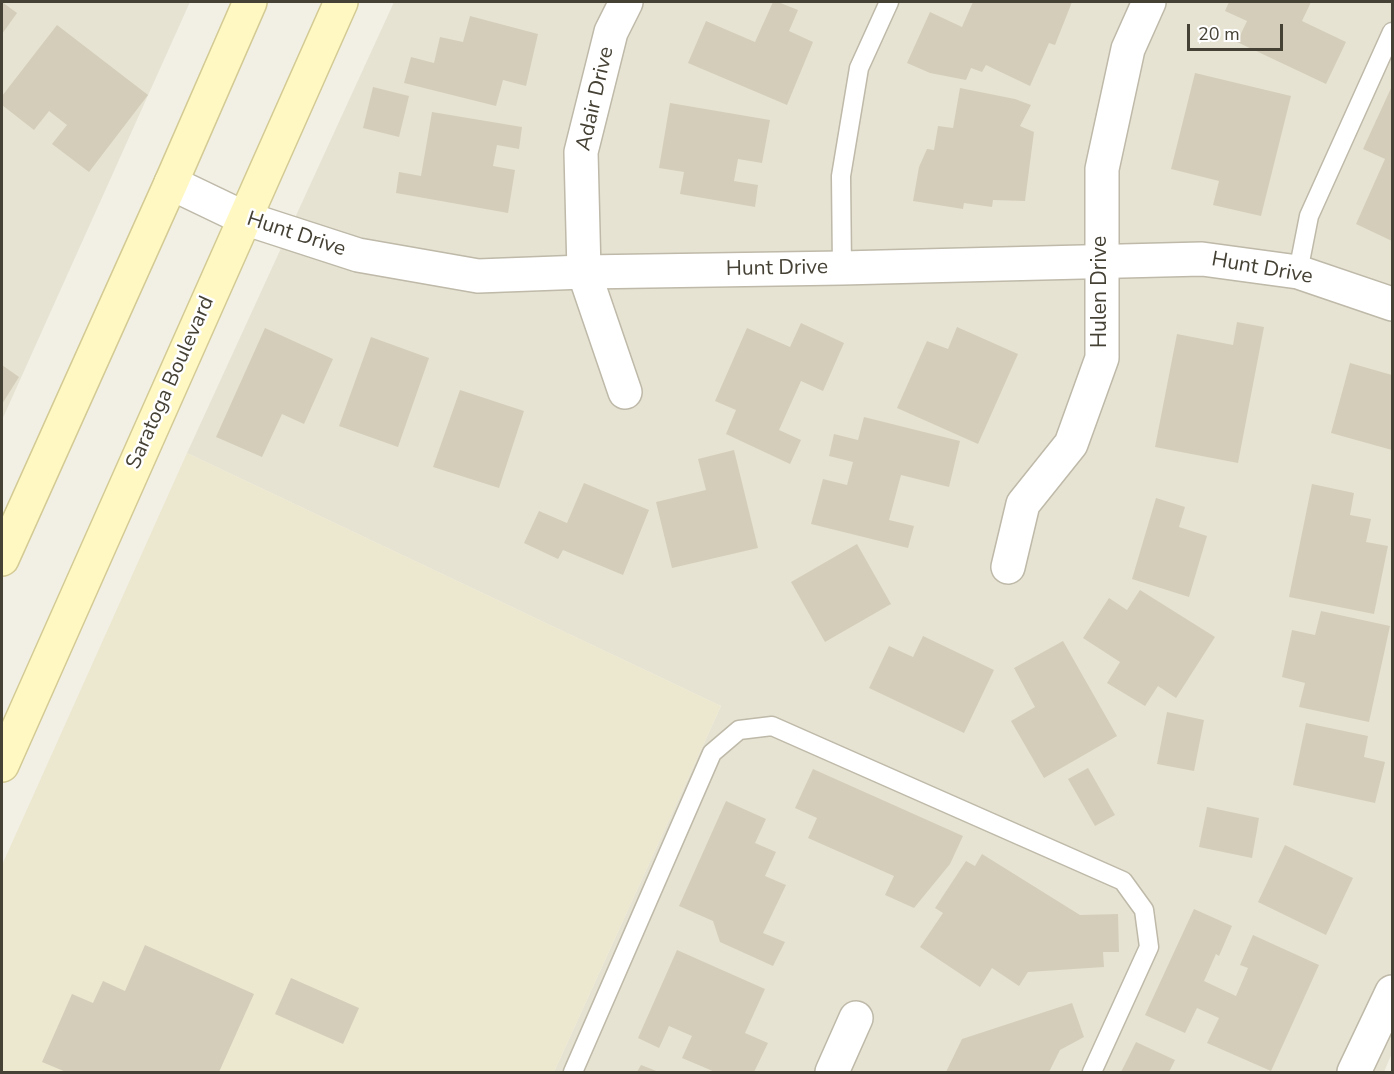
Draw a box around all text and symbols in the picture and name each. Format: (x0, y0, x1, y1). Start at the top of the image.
scale bar (1190, 12, 1286, 50)
text: 20 m (1198, 22, 1240, 46)
street label: Adair Drive (572, 44, 620, 154)
street label: Hunt Drive (243, 207, 349, 263)
street label: Hulen Drive (1088, 236, 1114, 348)
street label: Hunt Drive (1209, 248, 1315, 290)
street label: Hunt Drive (726, 256, 828, 282)
street label: Saratoga Boulevard (122, 293, 220, 473)

